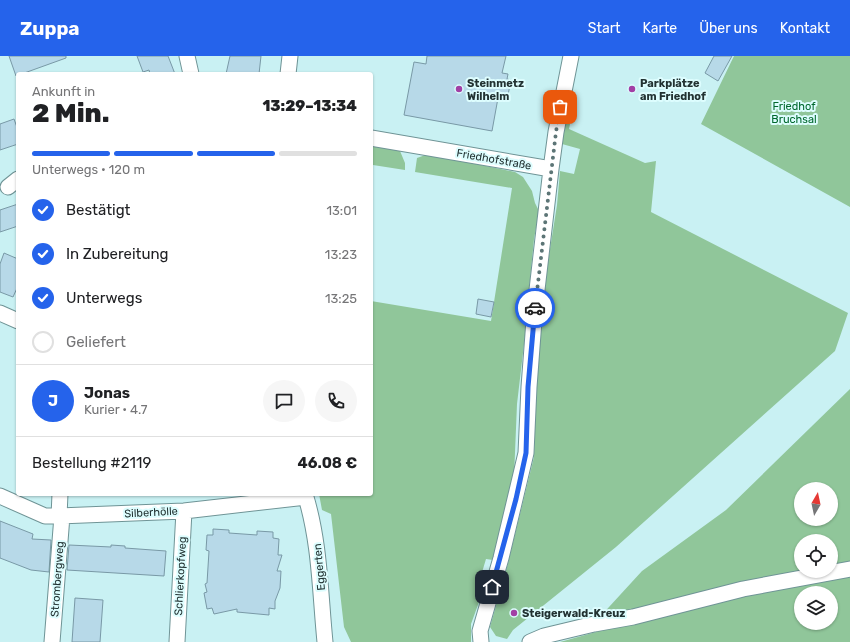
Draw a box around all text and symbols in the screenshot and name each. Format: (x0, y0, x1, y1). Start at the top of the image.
text: Zuppa (20, 17, 80, 40)
text: Start (588, 20, 621, 37)
text: Karte (643, 20, 677, 37)
text: Über uns (699, 20, 758, 37)
text: Kontakt (780, 20, 830, 37)
place label: Steinmetz Wilhelm (467, 77, 524, 103)
place label: Parkplätze am Friedhof (640, 77, 706, 103)
text: Ankunft in (32, 84, 95, 99)
marker: Steinmetz Wilhelm (454, 84, 464, 94)
marker: Parkplätze am Friedhof (627, 84, 637, 94)
pin (543, 90, 577, 124)
icon: bag (549, 96, 571, 118)
text: 13:29–13:34 (262, 97, 357, 115)
text: 2 Min. (32, 98, 109, 129)
park label: Friedhof Bruchsal (771, 100, 817, 126)
street label: Friedhofstraße (456, 147, 532, 172)
text: Unterwegs · 120 m (32, 162, 145, 177)
icon: check (32, 199, 54, 221)
text: Bestätigt (66, 201, 130, 219)
text: 13:01 (326, 203, 357, 218)
icon: check (32, 243, 54, 265)
text: In Zubereitung (66, 245, 169, 263)
text: 13:23 (325, 247, 357, 262)
icon: check (32, 287, 54, 309)
courier (515, 288, 555, 328)
text: Unterwegs (66, 289, 142, 307)
text: 13:25 (325, 291, 357, 306)
icon: car (524, 297, 546, 319)
text: Geliefert (66, 333, 126, 351)
button: chat (263, 380, 305, 422)
button: phone (315, 380, 357, 422)
text: Jonas (84, 384, 130, 402)
text: J (48, 392, 58, 410)
text: Kurier · 4.7 (84, 402, 147, 417)
text: Bestellung #2119 (32, 454, 151, 472)
text: 46.08 € (298, 454, 357, 472)
north arrow (794, 482, 838, 526)
map controls (794, 482, 838, 630)
street label: Silberhölle (124, 505, 178, 520)
button: locate (794, 534, 838, 578)
street label: Schlierkopfweg (172, 536, 189, 616)
street label: Strombergweg (48, 541, 67, 617)
street label: Eggerten (311, 543, 328, 591)
pin (475, 570, 509, 604)
icon: home (481, 576, 503, 598)
button: layers (794, 586, 838, 630)
place label: Steigerwald-Kreuz (522, 607, 625, 620)
marker: Steigerwald-Kreuz (509, 608, 519, 618)

